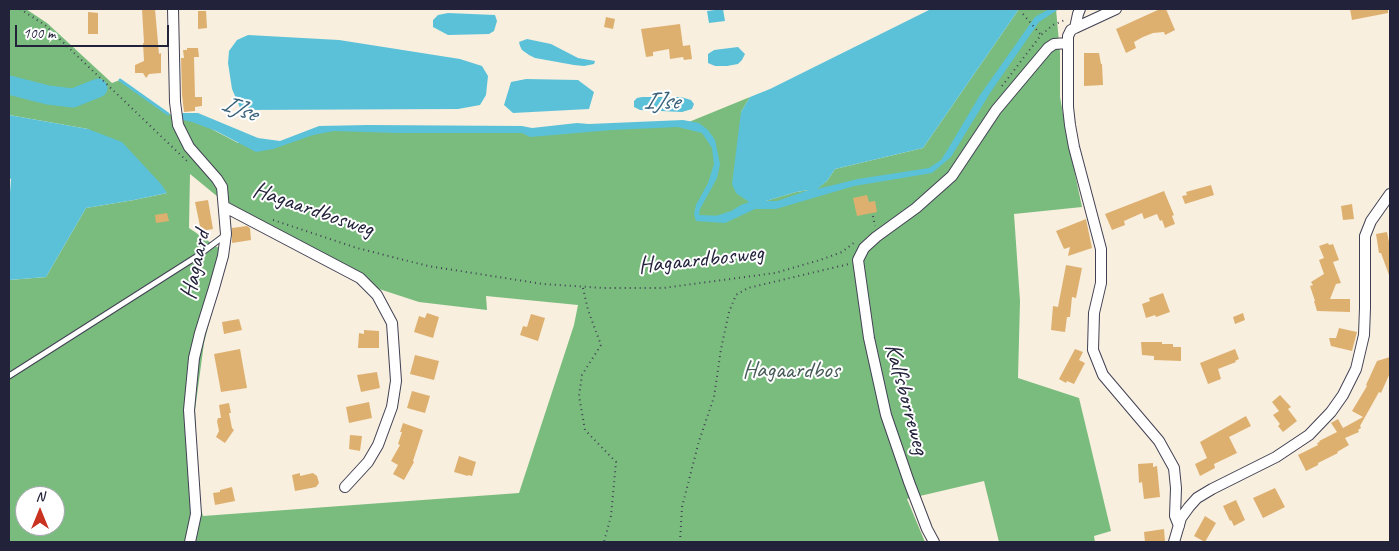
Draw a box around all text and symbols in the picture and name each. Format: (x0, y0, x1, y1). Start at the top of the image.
scale bar (18, 15, 171, 47)
text: 100 m (23, 24, 55, 43)
water label: IJse (643, 87, 679, 117)
water label: IJse (217, 89, 261, 129)
street label: Hagaardbosweg (249, 176, 377, 244)
street label: Hagaard (175, 228, 217, 302)
street label: Hagaardbosweg (637, 239, 765, 281)
street label: Kalfsborreweg (877, 340, 935, 458)
park label: Hagaardbos (742, 357, 840, 385)
north arrow (15, 486, 65, 536)
text: N (36, 488, 44, 505)

